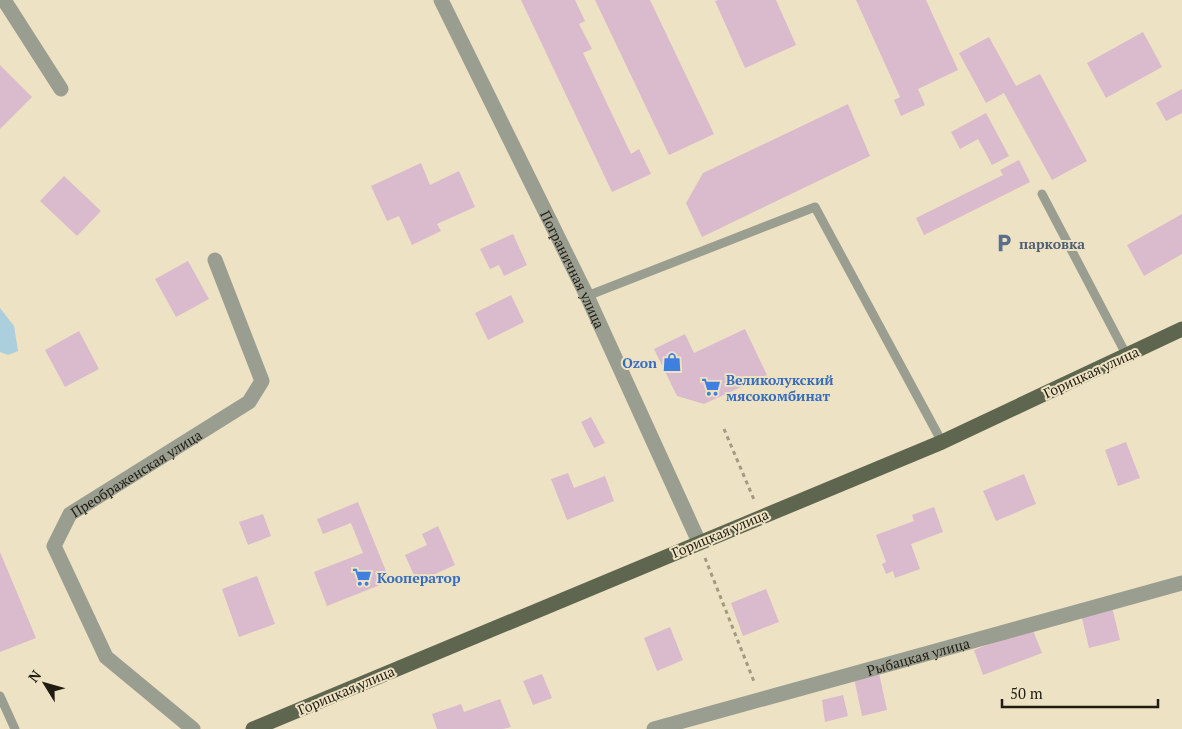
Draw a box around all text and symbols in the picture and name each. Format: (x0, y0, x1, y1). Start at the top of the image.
street label: Пограничная улица (537, 207, 610, 331)
parking icon: парковка (993, 232, 1015, 254)
place label: парковка (1019, 234, 1085, 253)
street label: Горицкая улица (1040, 342, 1142, 402)
shop icon: Ozon (661, 351, 683, 373)
place label: Ozon (622, 353, 657, 372)
place label: Великолукский мясокомбинат (726, 370, 834, 405)
supermarket icon: Великолукский мясокомбинат (700, 376, 722, 398)
street label: Преображенская улица (67, 425, 205, 521)
street label: Горицкая улица (669, 504, 771, 562)
supermarket icon: Кооператор (351, 566, 373, 588)
place label: Кооператор (377, 568, 461, 587)
street label: Рыбацкая улица (864, 633, 972, 679)
north arrow (20, 659, 70, 709)
street label: Горицкая улица (295, 661, 397, 719)
text: N (23, 666, 45, 686)
scale bar (1002, 676, 1158, 708)
text: 50 m (1010, 683, 1043, 703)

